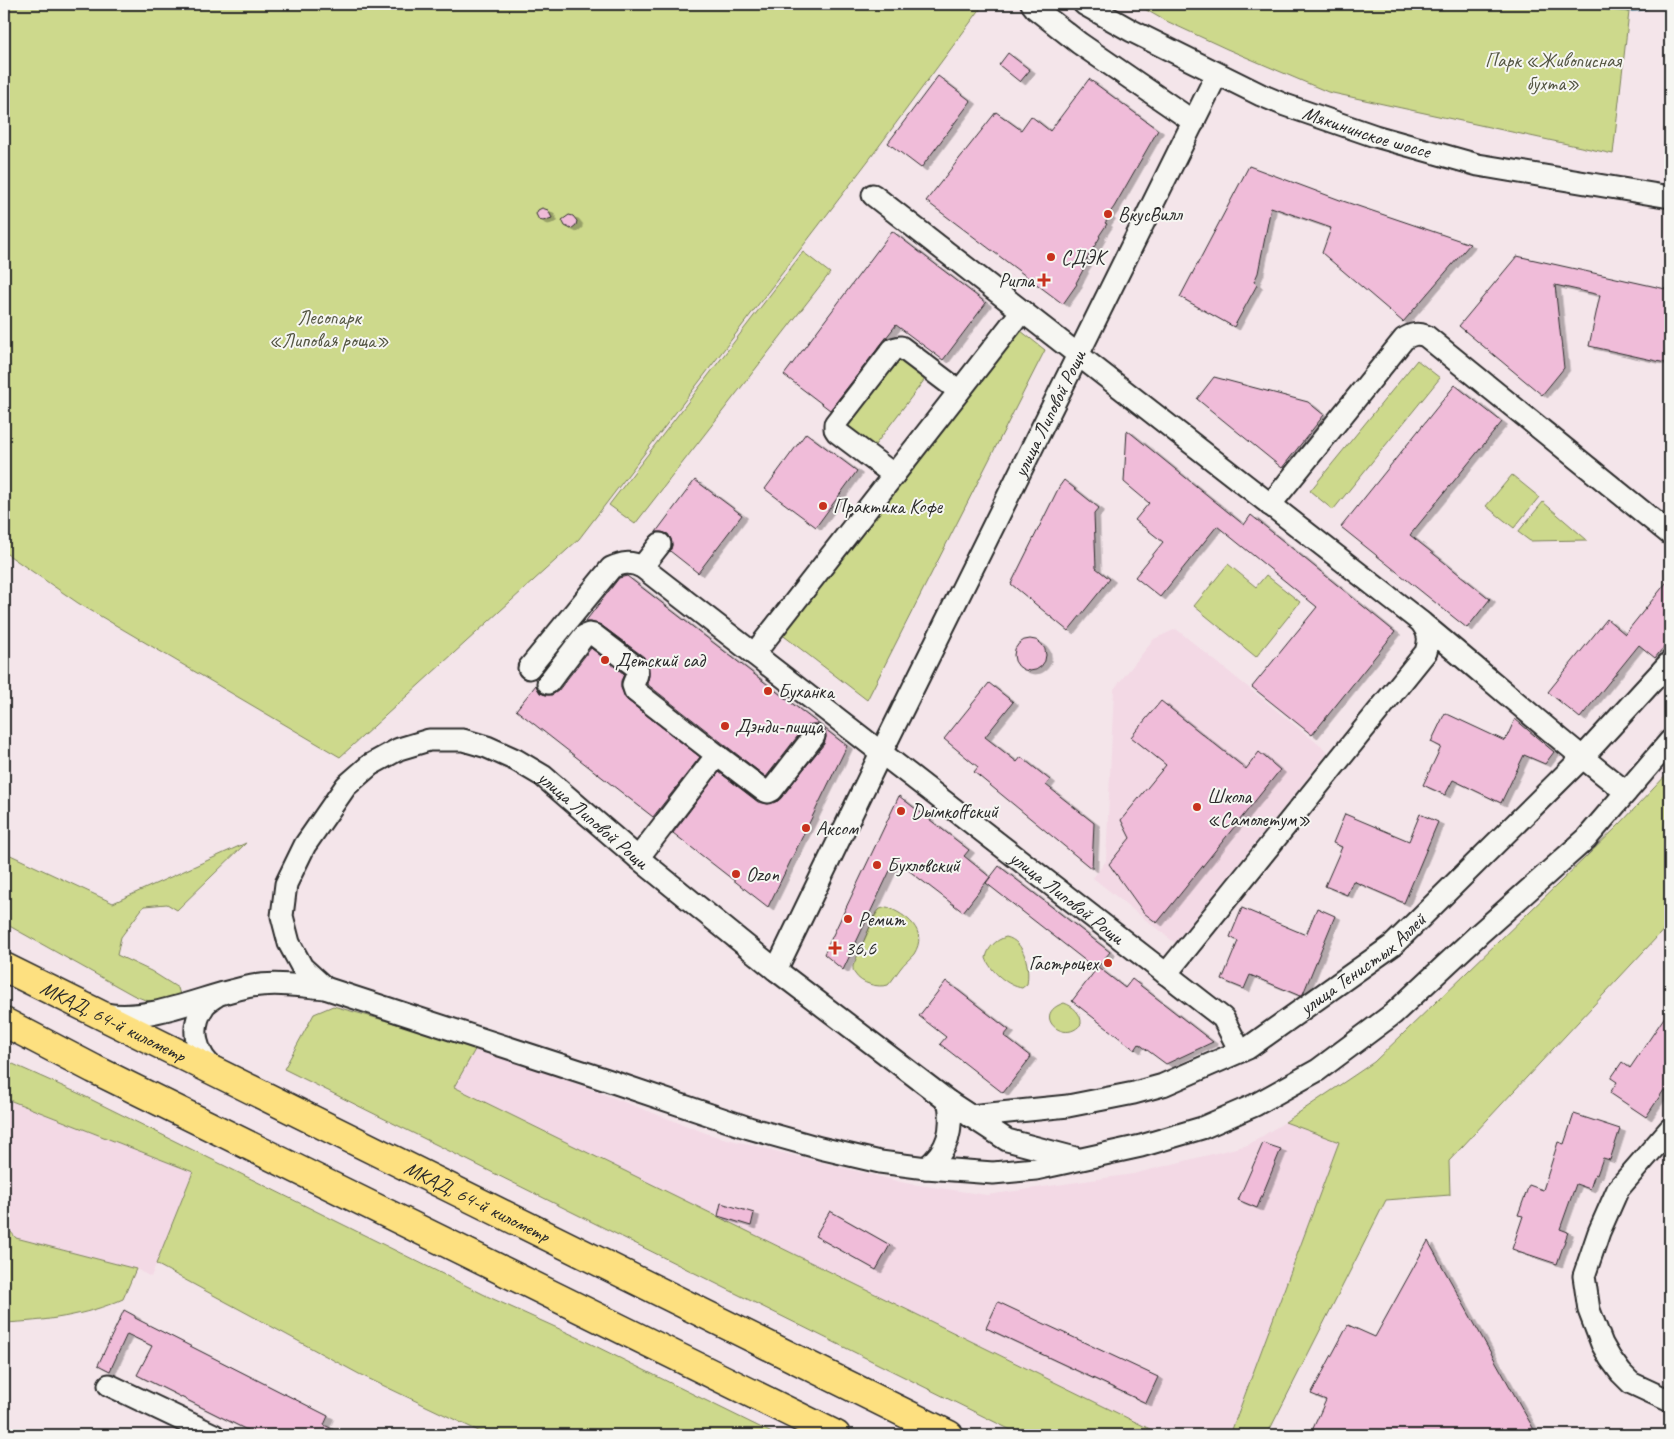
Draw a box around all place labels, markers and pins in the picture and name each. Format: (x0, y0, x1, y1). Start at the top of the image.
place label: ВкусВилл (1118, 202, 1184, 227)
marker: ВкусВилл (1102, 208, 1114, 220)
place label: СДЭК (1061, 245, 1109, 270)
marker: СДЭК (1045, 251, 1057, 263)
place label: Ригла (999, 268, 1036, 293)
marker: Ригла (1038, 274, 1050, 286)
place label: Практика Кофе (833, 494, 944, 519)
marker: Практика Кофе (817, 500, 829, 512)
place label: Детский сад (615, 648, 706, 673)
marker: Детский сад (599, 654, 611, 666)
place label: Буханка (778, 679, 835, 704)
marker: Буханка (762, 685, 774, 697)
place label: Дэнди-пицца (735, 714, 825, 739)
marker: Дэнди-пицца (719, 720, 731, 732)
place label: Школа «Самолетум» (1207, 784, 1310, 832)
place label: Dымкoffский (911, 799, 1000, 824)
marker: Школа «Самолетум» (1191, 801, 1203, 813)
marker: Dымкoffский (895, 805, 907, 817)
place label: Аксом (816, 816, 859, 841)
marker: Аксом (800, 822, 812, 834)
place label: Бухловский (887, 853, 961, 878)
marker: Бухловский (871, 859, 883, 871)
place label: Ozon (746, 862, 780, 887)
marker: Ozon (730, 868, 742, 880)
place label: Ремит (858, 907, 907, 932)
marker: Ремит (842, 913, 854, 925)
place label: 36,6 (845, 936, 877, 961)
marker: 36,6 (829, 942, 841, 954)
place label: Гастроцех (1029, 951, 1100, 976)
marker: Гастроцех (1102, 957, 1114, 969)

